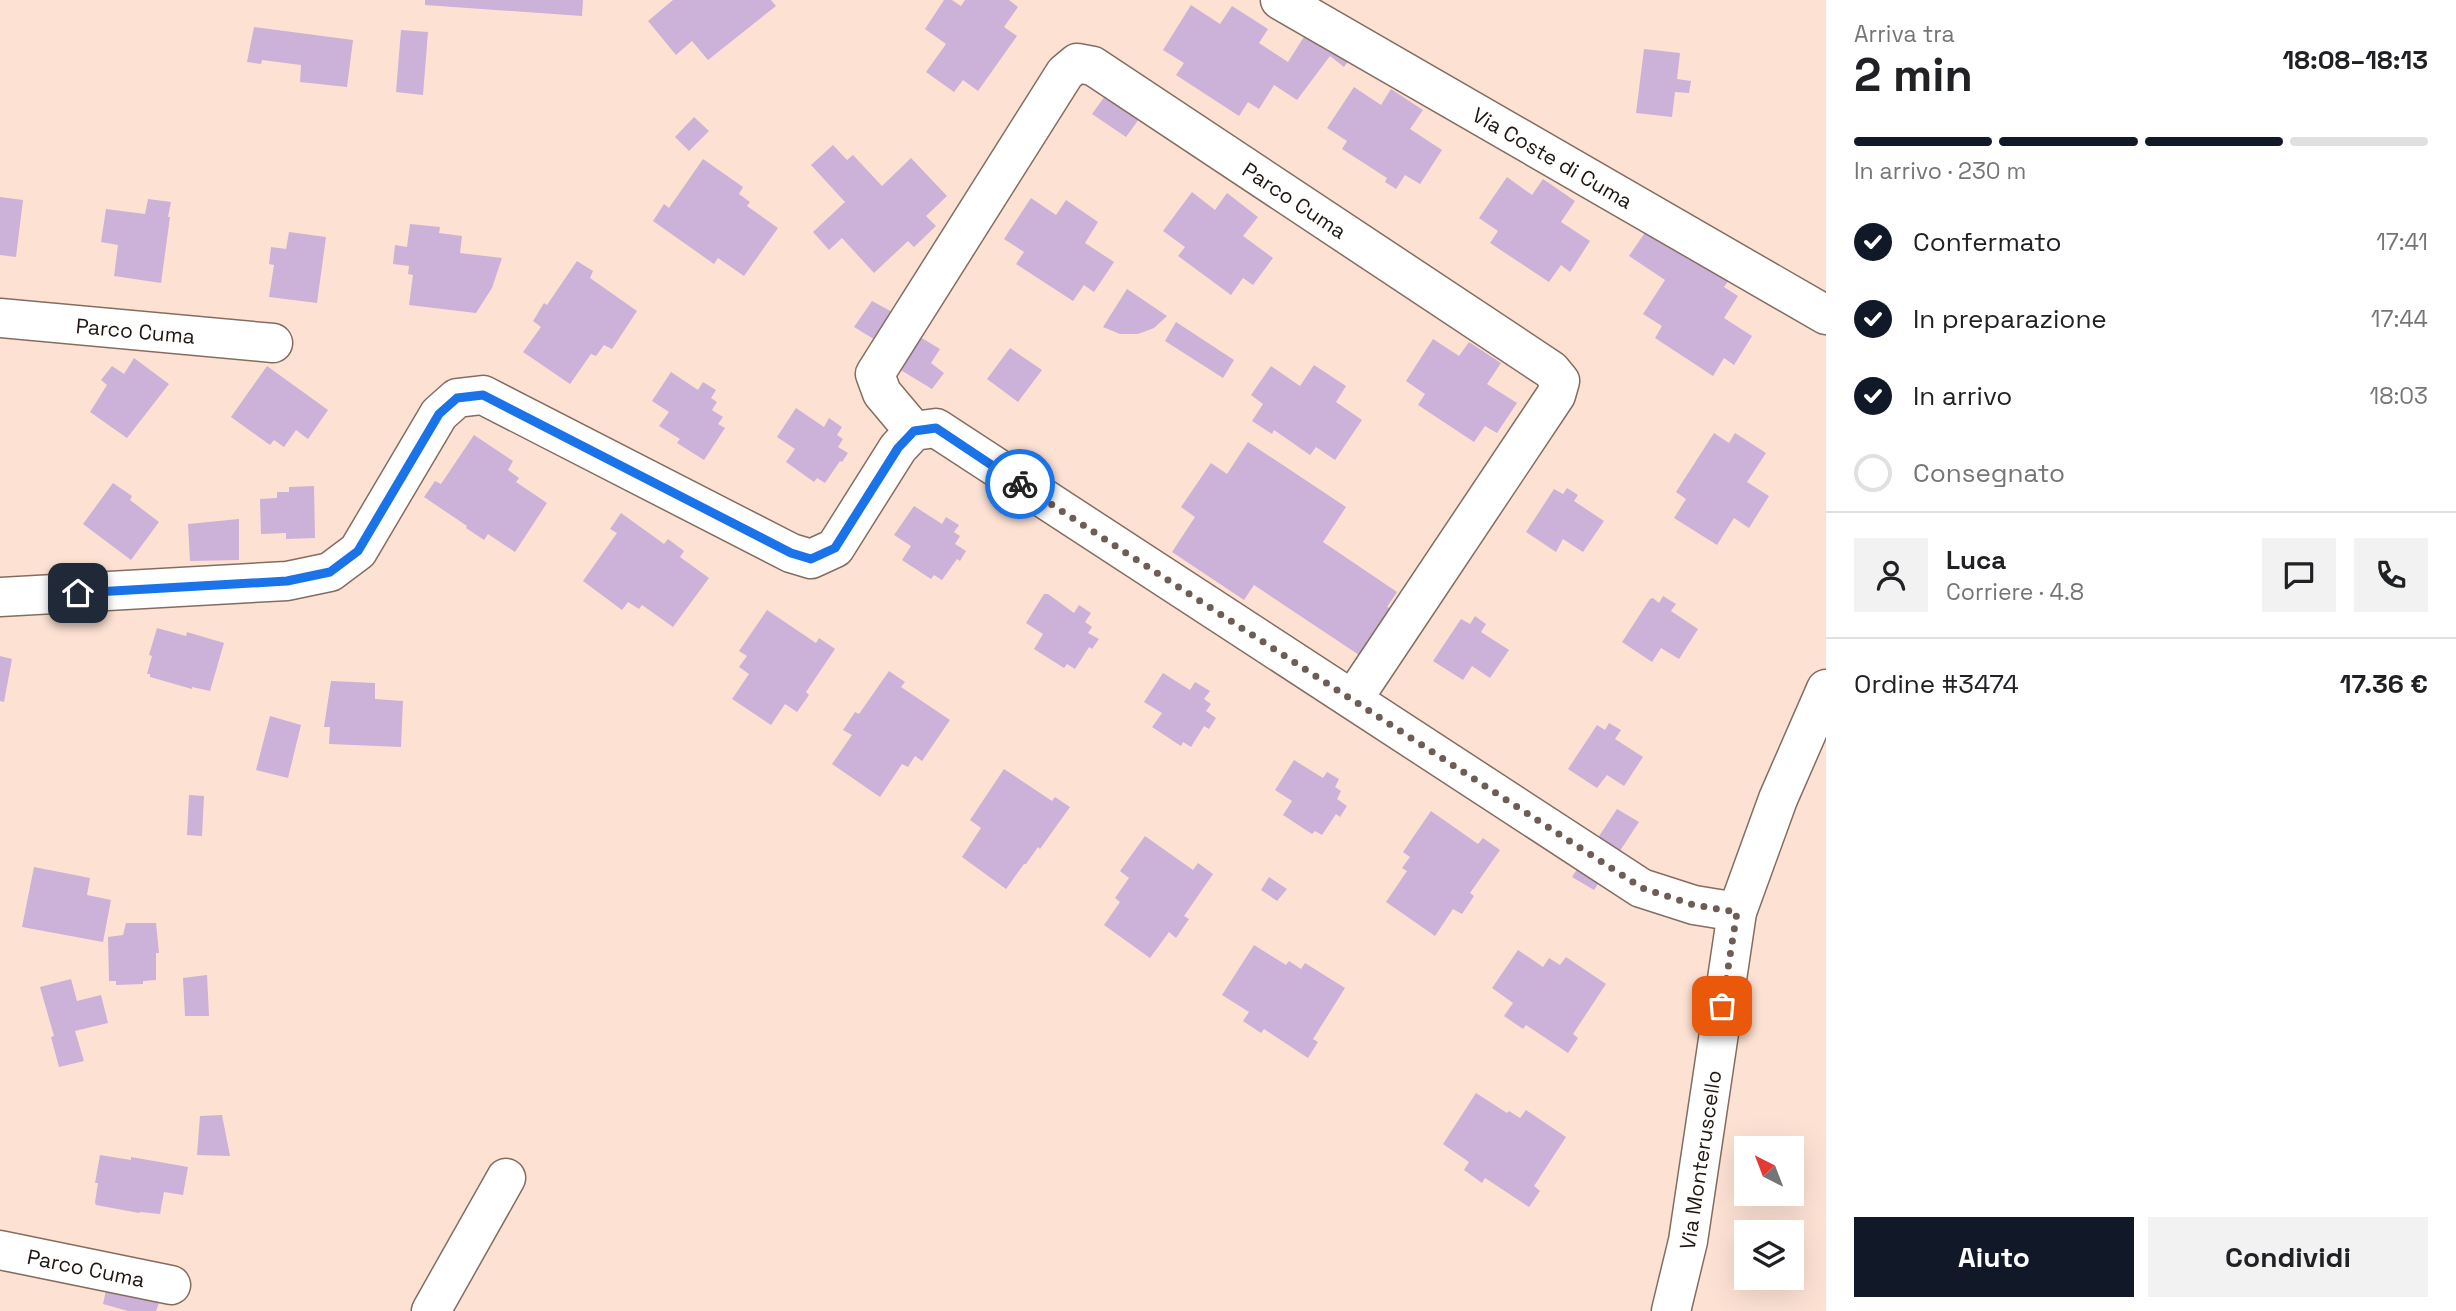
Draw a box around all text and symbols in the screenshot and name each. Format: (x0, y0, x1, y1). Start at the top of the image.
text: Arriva tra (1854, 19, 1955, 49)
text: 18:08–18:13 (2283, 43, 2428, 77)
text: 2 min (1854, 46, 1973, 104)
street label: Via Coste di Cuma (1468, 101, 1638, 214)
street label: Parco Cuma (1238, 156, 1352, 244)
text: In arrivo · 230 m (1854, 156, 2026, 186)
icon: check (1854, 223, 1892, 261)
text: Confermato (1913, 225, 2061, 259)
text: 17:41 (2376, 227, 2428, 257)
icon: check (1854, 300, 1892, 338)
text: In preparazione (1913, 302, 2107, 336)
text: 17:44 (2371, 304, 2428, 334)
street label: Parco Cuma (75, 312, 196, 349)
icon: check (1854, 377, 1892, 415)
text: In arrivo (1913, 379, 2012, 413)
text: 18:03 (2370, 381, 2428, 411)
courier (985, 449, 1055, 519)
text: Consegnato (1913, 456, 2065, 490)
icon: bike (1001, 465, 1039, 503)
button: person (1854, 538, 1928, 612)
button: chat (2262, 538, 2336, 612)
button: phone (2354, 538, 2428, 612)
text: Luca (1946, 543, 2006, 577)
pin (48, 563, 108, 623)
icon: home (59, 574, 97, 612)
text: Corriere · 4.8 (1946, 577, 2084, 607)
text: Ordine #3474 (1854, 667, 2019, 701)
text: 17.36 € (2340, 667, 2428, 701)
pin (1692, 976, 1752, 1036)
icon: bag (1703, 987, 1741, 1025)
street label: Via Monteruscello (1673, 1068, 1727, 1253)
north arrow (1734, 1136, 1804, 1206)
map controls (1734, 1136, 1804, 1290)
button: Aiuto (1854, 1217, 2134, 1297)
button: Condividi (2148, 1217, 2428, 1297)
button: layers (1734, 1220, 1804, 1290)
street label: Parco Cuma (25, 1242, 147, 1293)

